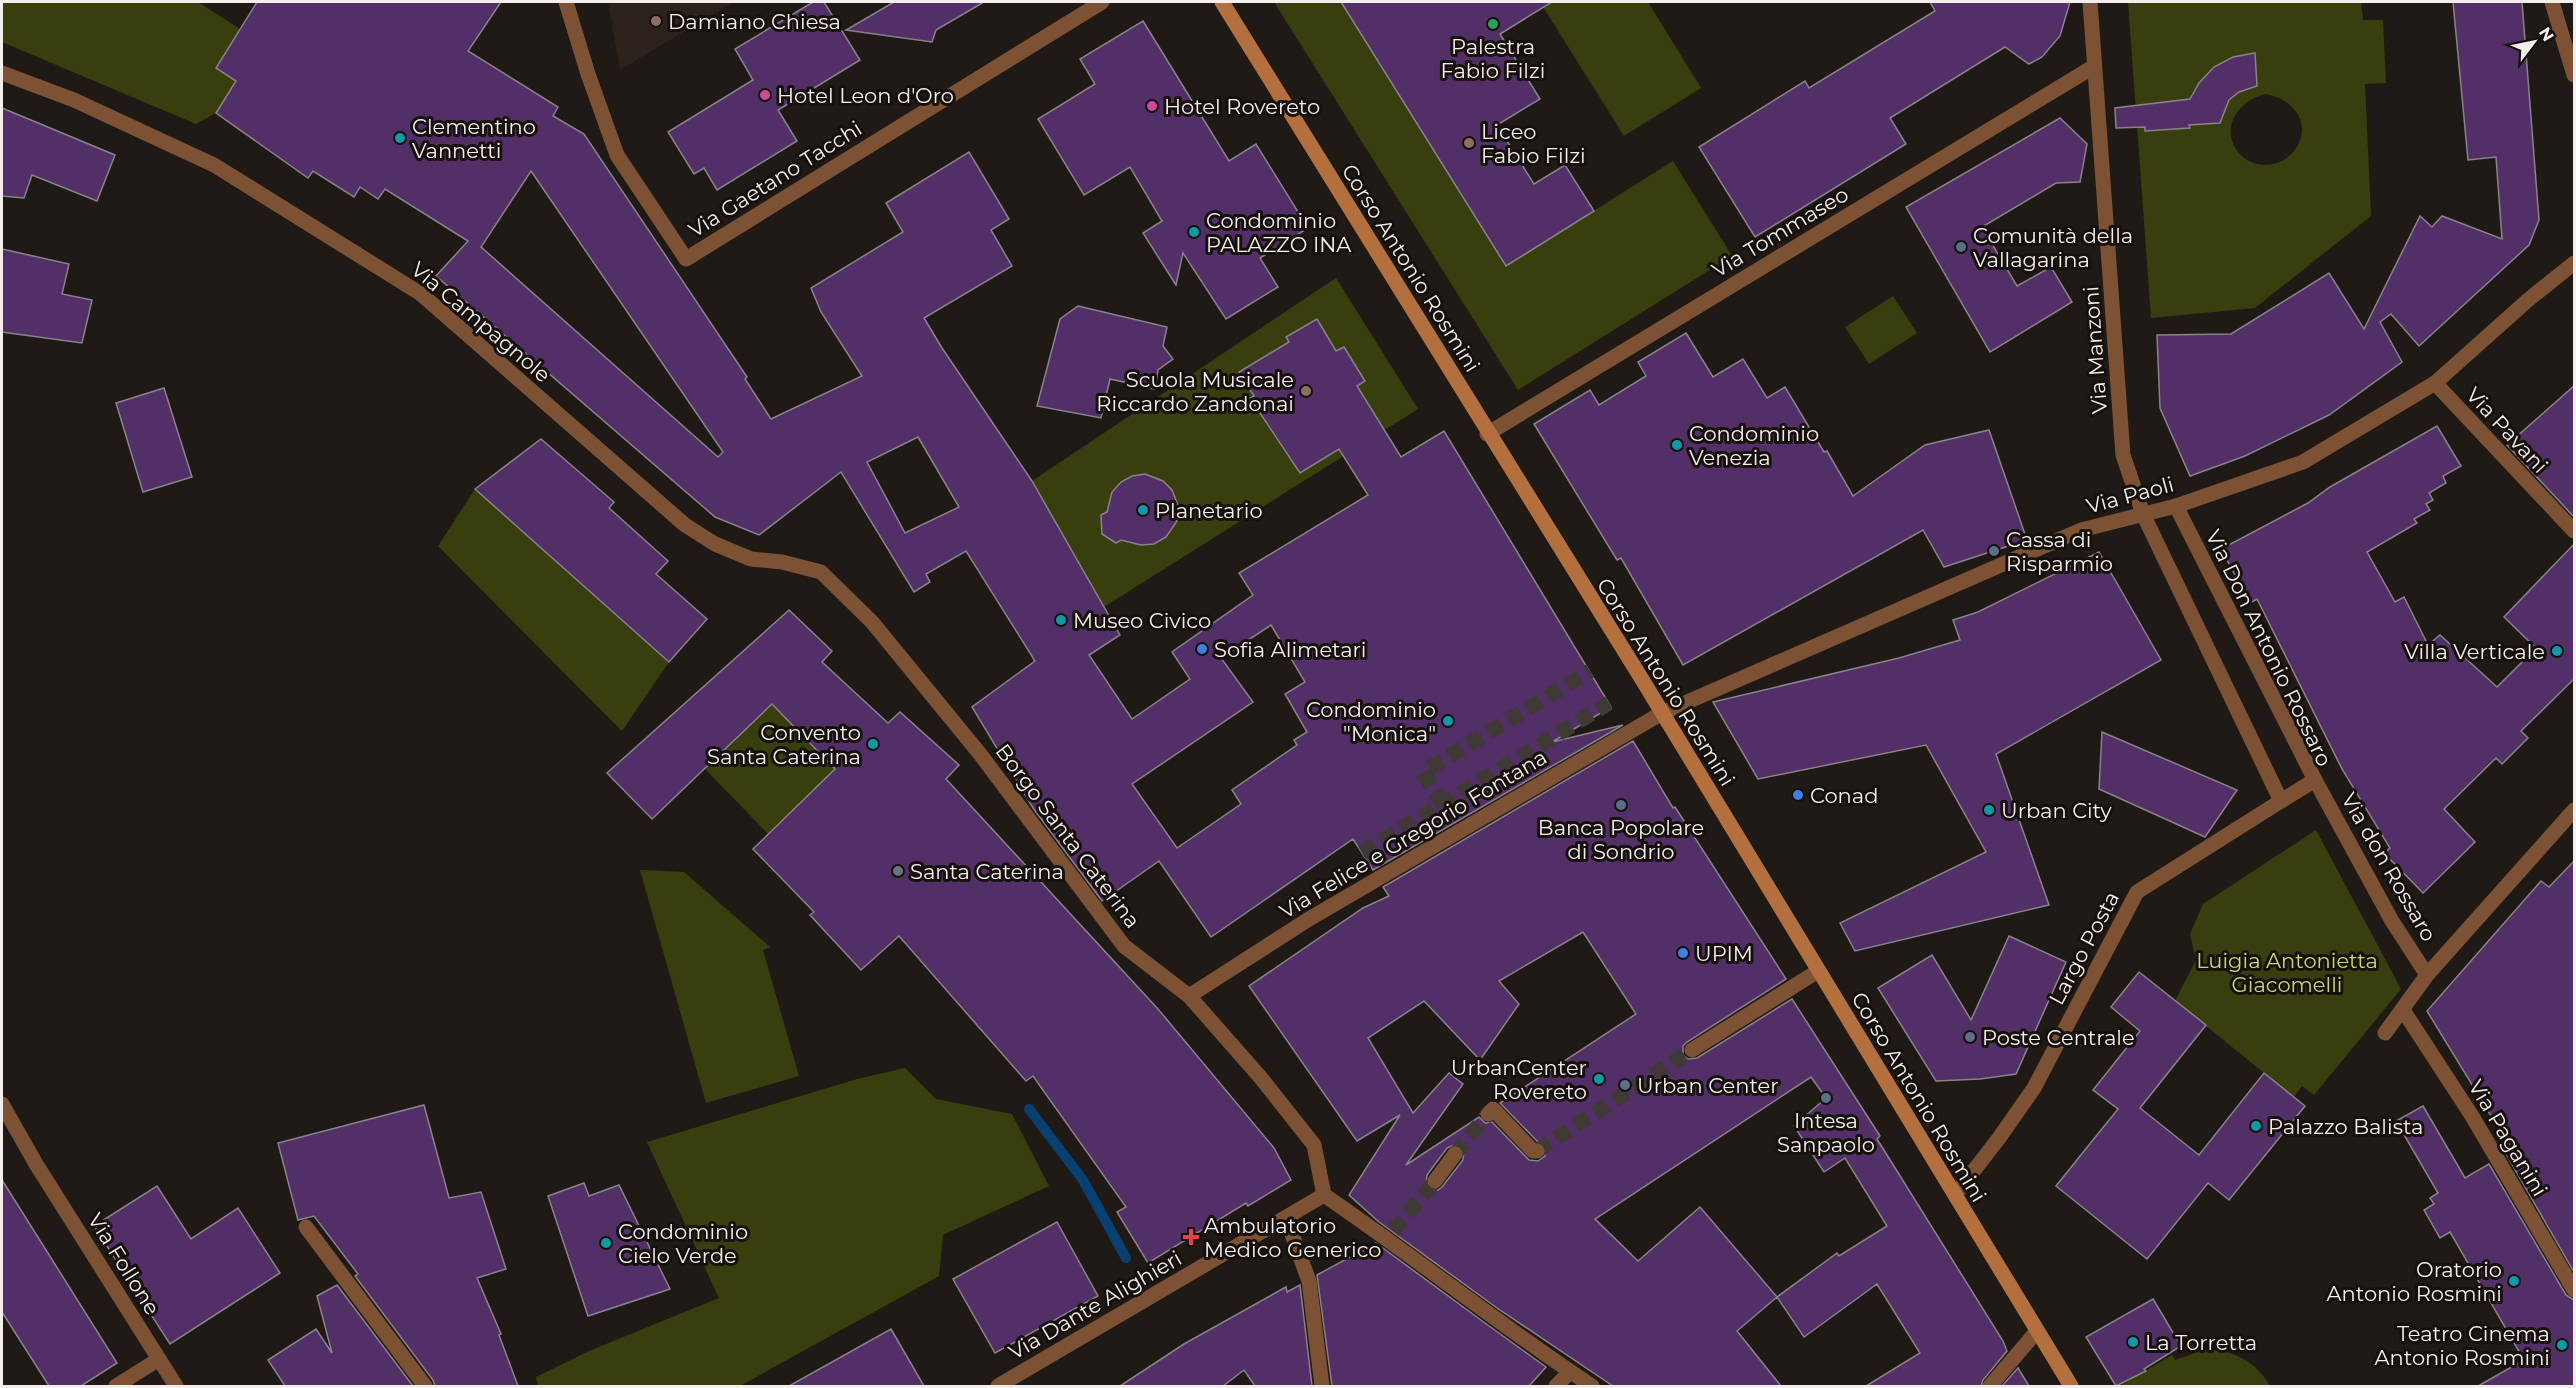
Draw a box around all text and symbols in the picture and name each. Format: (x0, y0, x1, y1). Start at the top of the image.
place label: Damiano Chiesa (668, 9, 841, 34)
north arrow (2504, 12, 2564, 72)
marker: Damiano Chiesa (649, 14, 663, 28)
marker: Palestra Fabio Filzi (1486, 17, 1500, 31)
text: N (2535, 24, 2558, 45)
place label: Palestra Fabio Filzi (1441, 34, 1545, 83)
place label: Hotel Leon d'Oro (777, 83, 954, 108)
marker: Hotel Leon d'Oro (758, 88, 772, 102)
place label: Hotel Rovereto (1164, 94, 1320, 119)
marker: Hotel Rovereto (1145, 99, 1159, 113)
place label: Clementino Vannetti (412, 114, 536, 163)
street label: Via Gaetano Tacchi (684, 116, 866, 242)
place label: Liceo Fabio Filzi (1481, 119, 1586, 168)
marker: Clementino Vannetti (393, 131, 407, 145)
marker: Liceo Fabio Filzi (1462, 136, 1476, 150)
street label: Corso Antonio Rosmini (1337, 159, 1485, 377)
street label: Via Tommaseo (1707, 181, 1853, 283)
place label: Condominio PALAZZO INA (1206, 208, 1352, 257)
place label: Comunità della Vallagarina (1973, 223, 2133, 272)
marker: Condominio PALAZZO INA (1187, 225, 1201, 239)
marker: Comunità della Vallagarina (1954, 240, 1968, 254)
street label: Via Campagnole (406, 257, 556, 387)
street label: Via Manzoni (2078, 285, 2112, 415)
place label: Scuola Musicale Riccardo Zandonai (1096, 367, 1294, 416)
street label: Via Pavani (2461, 382, 2553, 478)
marker: Scuola Musicale Riccardo Zandonai (1299, 384, 1313, 398)
place label: Condominio Venezia (1689, 421, 1819, 470)
marker: Condominio Venezia (1670, 438, 1684, 452)
street label: Via Paoli (2084, 471, 2176, 519)
place label: Planetario (1155, 498, 1263, 523)
marker: Planetario (1136, 503, 1150, 517)
street label: Via Don Antonio Rossaro (2201, 526, 2337, 770)
place label: Cassa di Risparmio (2006, 527, 2113, 576)
marker: Cassa di Risparmio (1987, 544, 2001, 558)
street label: Corso Antonio Rosmini (1592, 573, 1740, 791)
place label: Museo Civico (1073, 608, 1211, 633)
marker: Museo Civico (1054, 613, 1068, 627)
place label: Sofia Alimetari (1214, 637, 1367, 662)
place label: Villa Verticale (2404, 639, 2545, 664)
marker: Sofia Alimetari (1195, 642, 1209, 656)
marker: Villa Verticale (2550, 644, 2564, 658)
place label: Condominio "Monica" (1306, 697, 1436, 746)
marker: Condominio "Monica" (1441, 714, 1455, 728)
place label: Convento Santa Caterina (707, 720, 861, 769)
marker: Convento Santa Caterina (866, 737, 880, 751)
street label: Borgo Santa Caterina (991, 739, 1145, 933)
street label: Via Felice e Gregorio Fontana (1275, 744, 1551, 924)
place label: Conad (1810, 783, 1878, 808)
marker: Conad (1791, 788, 1805, 802)
street label: Via don Rossaro (2336, 788, 2442, 946)
marker: Banca Popolare di Sondrio (1614, 798, 1628, 812)
place label: Urban City (2001, 798, 2112, 823)
marker: Urban City (1982, 803, 1996, 817)
place label: Banca Popolare di Sondrio (1538, 815, 1704, 864)
place label: Santa Caterina (910, 859, 1064, 884)
marker: Santa Caterina (891, 864, 905, 878)
street label: Largo Posta (2044, 887, 2124, 1009)
place label: UPIM (1695, 941, 1753, 966)
marker: UPIM (1676, 946, 1690, 960)
park label: Luigia Antonietta Giacomelli (2196, 948, 2378, 997)
street label: Corso Antonio Rosmini (1846, 988, 1992, 1206)
place label: Poste Centrale (1982, 1025, 2135, 1050)
marker: Poste Centrale (1963, 1030, 1977, 1044)
place label: UrbanCenter Rovereto (1451, 1055, 1587, 1104)
marker: UrbanCenter Rovereto (1592, 1072, 1606, 1086)
place label: Urban Center (1637, 1073, 1779, 1098)
street label: Via Paganini (2463, 1075, 2553, 1201)
marker: Urban Center (1618, 1078, 1632, 1092)
marker: Intesa Sanpaolo (1819, 1091, 1833, 1105)
place label: Intesa Sanpaolo (1777, 1108, 1875, 1157)
place label: Palazzo Balista (2268, 1114, 2423, 1139)
marker: Palazzo Balista (2249, 1119, 2263, 1133)
street label: Via Follone (83, 1209, 165, 1319)
place label: Ambulatorio Medico Generico (1204, 1213, 1381, 1262)
place label: Condominio Cielo Verde (618, 1219, 748, 1268)
marker: Ambulatorio Medico Generico (1182, 1228, 1200, 1246)
marker: Condominio Cielo Verde (599, 1236, 613, 1250)
street label: Via Dante Alighieri (1004, 1245, 1186, 1365)
place label: Oratorio Antonio Rosmini (2327, 1257, 2502, 1306)
marker: Oratorio Antonio Rosmini (2507, 1274, 2521, 1288)
place label: Teatro Cinema Antonio Rosmini (2375, 1321, 2550, 1370)
place label: La Torretta (2145, 1330, 2257, 1355)
marker: La Torretta (2126, 1335, 2140, 1349)
marker: Teatro Cinema Antonio Rosmini (2555, 1338, 2569, 1352)

